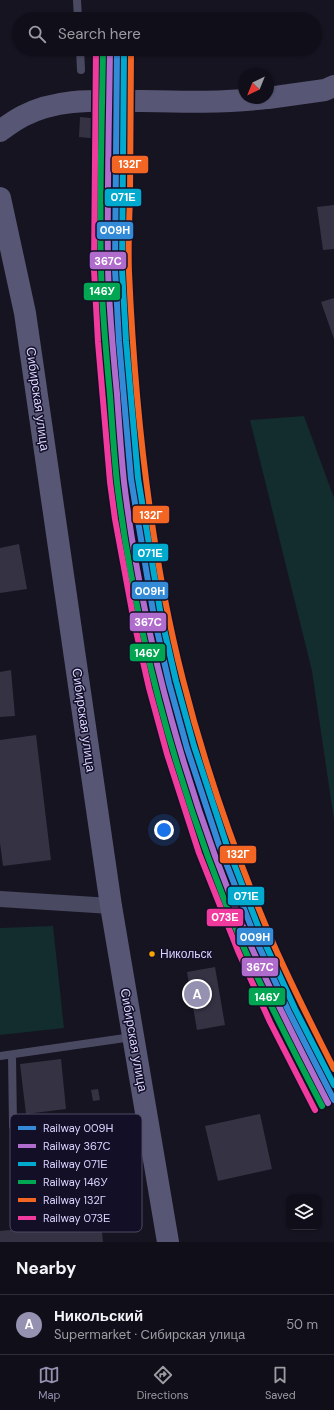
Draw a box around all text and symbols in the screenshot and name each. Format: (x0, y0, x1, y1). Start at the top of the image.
search box (12, 12, 322, 56)
icon: search (26, 23, 48, 45)
text: Search here (58, 24, 141, 44)
north arrow (238, 68, 274, 104)
line badge: 132Г (111, 155, 149, 174)
text: 132Г (118, 157, 142, 171)
line badge: 071Е (104, 188, 142, 207)
text: 071Е (110, 190, 136, 204)
line badge: 009Н (96, 221, 134, 240)
text: 009Н (100, 223, 130, 237)
line badge: 367С (89, 251, 127, 270)
text: 367С (94, 254, 122, 268)
line badge: 146У (83, 282, 121, 301)
text: 146У (90, 284, 115, 298)
street label: Сибирская улица (22, 346, 54, 453)
line badge: 132Г (132, 505, 170, 524)
text: 132Г (139, 508, 163, 522)
line badge: 071Е (132, 543, 169, 562)
text: 071Е (137, 546, 163, 560)
line badge: 009Н (131, 581, 169, 600)
text: 009Н (135, 584, 165, 598)
line badge: 367С (129, 612, 167, 632)
text: 367С (134, 615, 162, 629)
line badge: 146У (129, 643, 166, 662)
text: 146У (135, 646, 160, 660)
street label: Сибирская улица (68, 667, 100, 774)
your location (154, 820, 174, 840)
line badge: 132Г (219, 845, 257, 864)
text: 132Г (226, 847, 250, 861)
line badge: 071Е (227, 886, 265, 906)
text: 071Е (233, 889, 259, 903)
line badge: 073Е (206, 908, 244, 927)
text: 073Е (211, 910, 239, 924)
line badge: 009Н (236, 927, 274, 946)
text: 009Н (240, 930, 270, 944)
place label: Никольск (160, 946, 212, 962)
marker: Никольск (147, 949, 157, 959)
line badge: 367С (241, 957, 279, 977)
text: 367С (246, 960, 274, 974)
pin: A (184, 979, 210, 1009)
street label: Сибирская улица (117, 987, 152, 1094)
line badge: 146У (248, 987, 286, 1006)
text: 146У (255, 990, 280, 1004)
legend (10, 1114, 142, 1232)
text: Railway 009Н (43, 1121, 113, 1135)
text: Railway 367С (43, 1139, 111, 1153)
text: Railway 071Е (43, 1157, 108, 1171)
text: Railway 146У (43, 1175, 109, 1189)
text: Railway 132Г (43, 1193, 106, 1207)
map controls (286, 1194, 322, 1230)
button: layers (286, 1194, 322, 1230)
text: Railway 073Е (43, 1211, 110, 1225)
text: Nearby (16, 1257, 76, 1279)
text: Никольский (54, 1306, 143, 1326)
text: A (24, 1316, 34, 1333)
text: 50 m (286, 1316, 318, 1333)
text: Supermarket · Сибирская улица (54, 1326, 245, 1343)
tab: Map (38, 1364, 60, 1402)
tab: Directions (137, 1364, 189, 1402)
tab: Saved (265, 1364, 296, 1402)

